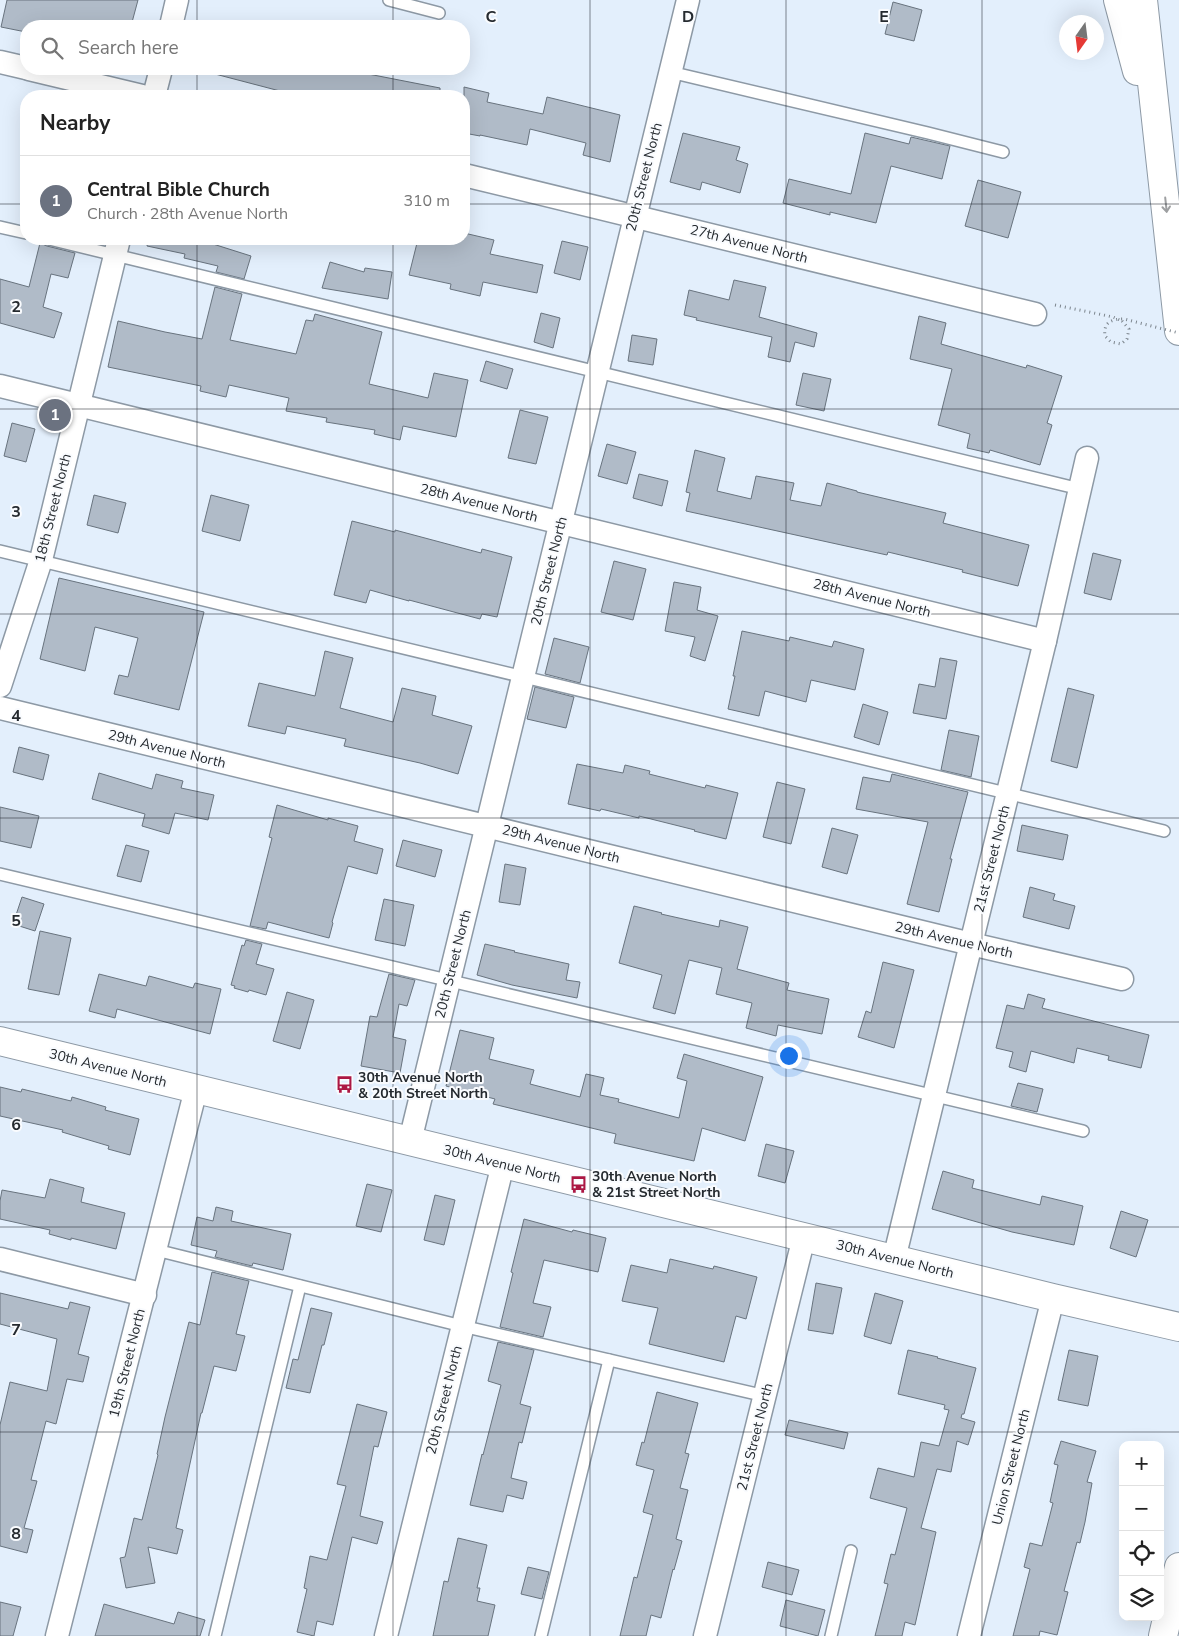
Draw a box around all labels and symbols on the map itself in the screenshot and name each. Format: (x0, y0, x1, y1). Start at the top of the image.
text: C (486, 6, 497, 28)
text: D (682, 6, 694, 28)
text: E (879, 6, 889, 28)
north arrow (1059, 15, 1104, 60)
street label: 20th Street North (621, 121, 667, 233)
one-way arrow (1161, 197, 1171, 213)
street label: 27th Avenue North (688, 220, 810, 268)
text: 2 (11, 296, 21, 318)
pin: 1 (39, 396, 71, 434)
street label: 18th Street North (30, 452, 76, 564)
street label: 28th Avenue North (418, 479, 540, 527)
text: 3 (11, 501, 21, 523)
street label: 20th Street North (526, 515, 572, 627)
street label: 28th Avenue North (811, 574, 933, 622)
text: 4 (11, 705, 21, 727)
street label: 29th Avenue North (106, 725, 228, 773)
street label: 21st Street North (969, 803, 1015, 915)
street label: 29th Avenue North (500, 820, 622, 868)
street label: 20th Street North (430, 908, 476, 1020)
text: 5 (11, 910, 21, 932)
street label: 29th Avenue North (893, 917, 1015, 963)
your location (776, 1043, 802, 1069)
street label: 30th Avenue North (47, 1044, 169, 1092)
place label: 30th Avenue North & 20th Street North (358, 1068, 488, 1103)
bus stop icon: 30th Avenue North & 20th Street North (334, 1075, 354, 1095)
text: 6 (11, 1114, 21, 1136)
street label: 30th Avenue North (441, 1140, 563, 1188)
place label: 30th Avenue North & 21st Street North (592, 1167, 720, 1202)
bus stop icon: 30th Avenue North & 21st Street North (568, 1174, 588, 1194)
street label: 30th Avenue North (834, 1235, 956, 1283)
street label: 19th Street North (104, 1307, 150, 1419)
text: 7 (11, 1319, 21, 1341)
street label: 20th Street North (421, 1344, 467, 1456)
street label: 21st Street North (732, 1381, 778, 1493)
street label: Union Street North (987, 1407, 1035, 1527)
text: 8 (11, 1523, 21, 1545)

